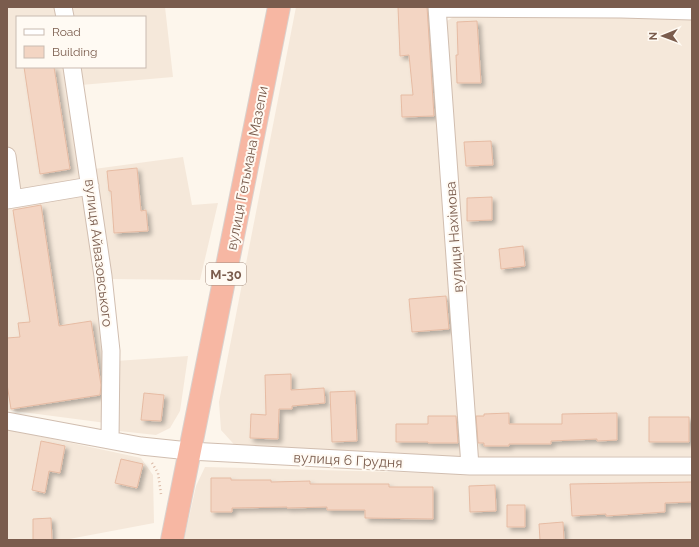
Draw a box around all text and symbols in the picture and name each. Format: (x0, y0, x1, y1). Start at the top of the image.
legend (16, 16, 146, 68)
north arrow (643, 16, 683, 56)
text: Road (52, 25, 81, 39)
text: N (647, 32, 660, 40)
text: Building (52, 45, 98, 59)
street label: вулиця Гетьмана Мазепи (223, 85, 271, 251)
street label: вулиця Айвазовського (82, 178, 116, 328)
street label: вулиця Нахімова (442, 181, 466, 293)
road number: М-30 (206, 263, 246, 285)
street label: вулиця 6 Грудня (293, 449, 403, 471)

